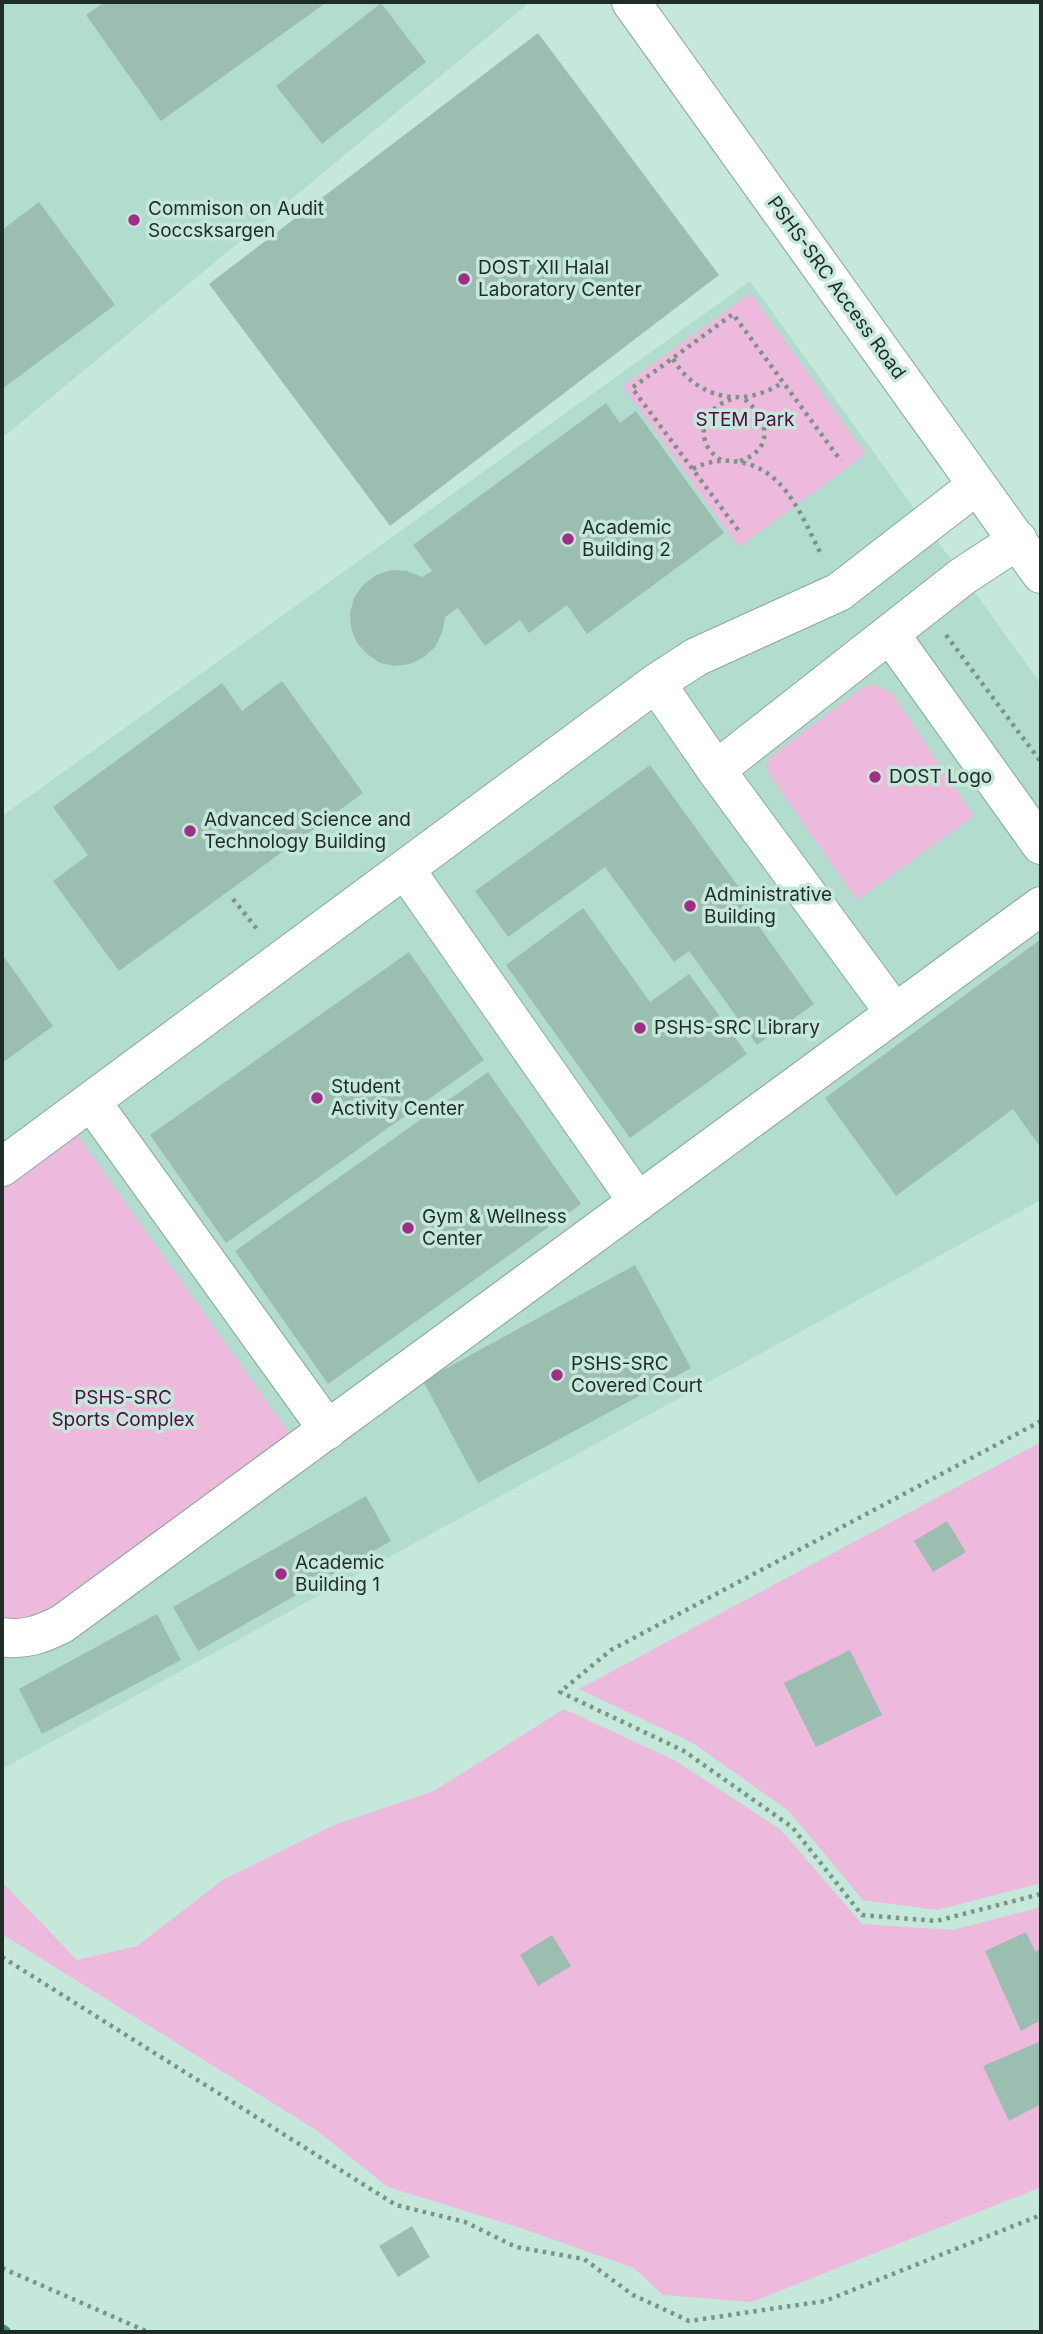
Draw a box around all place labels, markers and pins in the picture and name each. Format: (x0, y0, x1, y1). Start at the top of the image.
place label: Commison on Audit Soccsksargen (148, 198, 324, 242)
marker: Commison on Audit Soccsksargen (126, 212, 142, 228)
place label: DOST XII Halal Laboratory Center (478, 257, 642, 301)
marker: DOST XII Halal Laboratory Center (456, 271, 472, 287)
place label: Academic Building 2 (582, 517, 672, 561)
marker: Academic Building 2 (560, 531, 576, 547)
place label: DOST Logo (889, 766, 992, 788)
marker: DOST Logo (867, 769, 883, 785)
place label: Advanced Science and Technology Building (204, 809, 411, 853)
marker: Advanced Science and Technology Building (182, 823, 198, 839)
place label: Administrative Building (704, 884, 832, 928)
marker: Administrative Building (682, 898, 698, 914)
place label: PSHS-SRC Library (654, 1017, 820, 1039)
marker: PSHS-SRC Library (632, 1020, 648, 1036)
place label: Student Activity Center (331, 1076, 464, 1120)
marker: Student Activity Center (309, 1090, 325, 1106)
place label: Gym & Wellness Center (422, 1206, 567, 1250)
marker: Gym & Wellness Center (400, 1220, 416, 1236)
place label: PSHS-SRC Covered Court (571, 1353, 702, 1397)
marker: PSHS-SRC Covered Court (549, 1367, 565, 1383)
place label: Academic Building 1 (295, 1552, 385, 1596)
marker: Academic Building 1 (273, 1566, 289, 1582)

